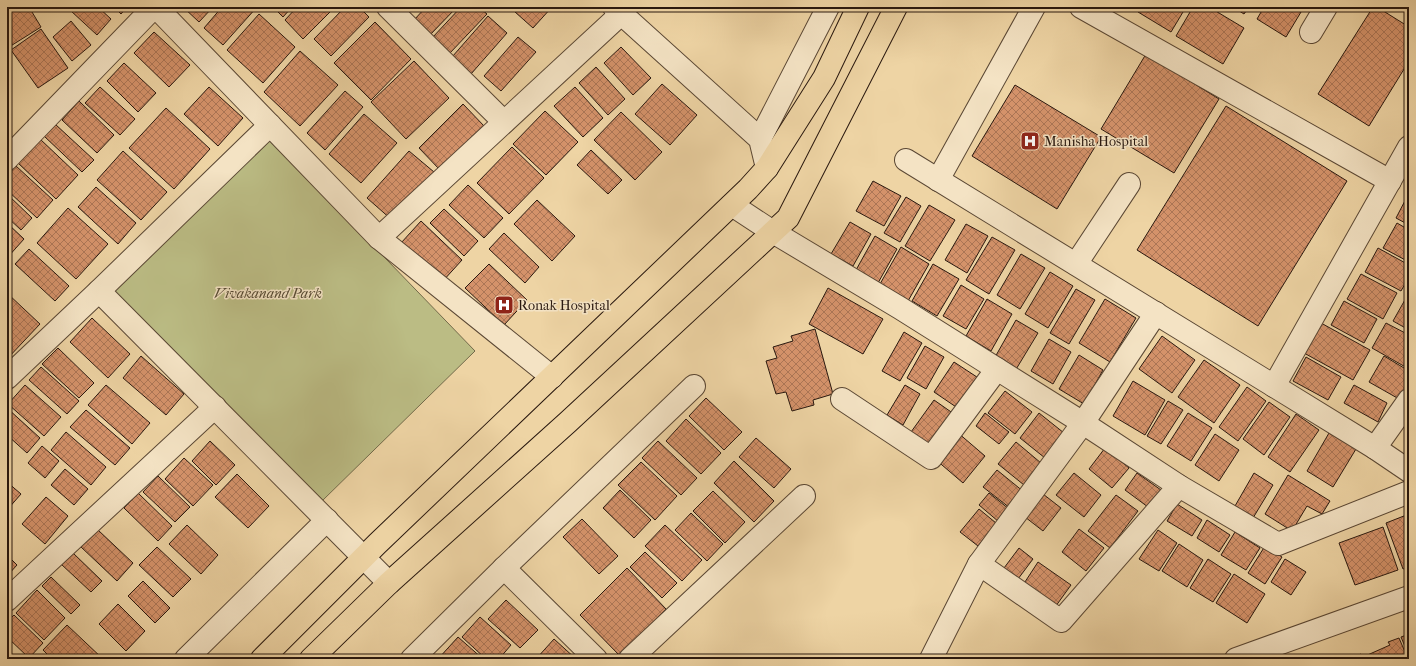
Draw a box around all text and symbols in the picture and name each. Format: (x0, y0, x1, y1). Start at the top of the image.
hospital icon: Manisha Hospital (1019, 130, 1041, 152)
place label: Manisha Hospital (1044, 133, 1148, 150)
park label: Vivakanand Park (214, 285, 322, 302)
hospital icon: Ronak Hospital (493, 294, 515, 316)
place label: Ronak Hospital (518, 297, 610, 314)

